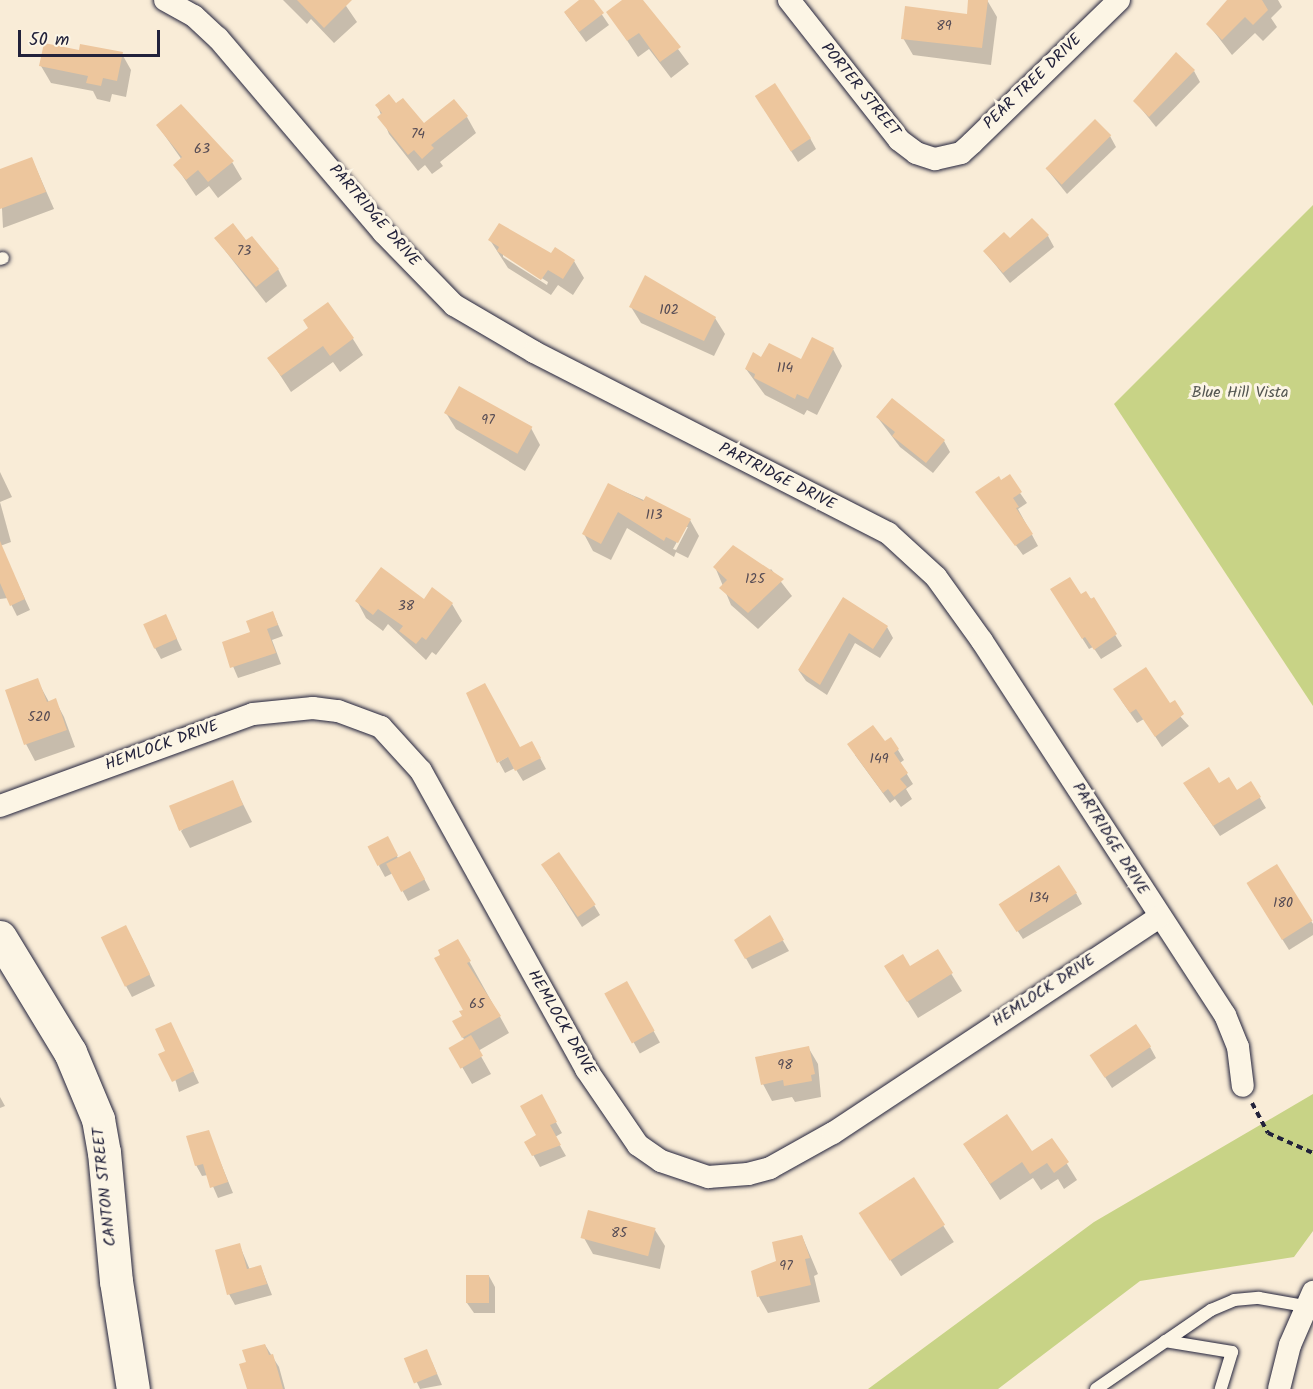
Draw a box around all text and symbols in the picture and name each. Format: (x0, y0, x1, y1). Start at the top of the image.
scale bar (21, 18, 164, 56)
house number: 89 (936, 18, 952, 34)
text: 50 m (29, 26, 69, 55)
street label: PEAR TREE DRIVE (980, 30, 1086, 134)
street label: PORTER STREET (816, 39, 904, 141)
house number: 74 (411, 126, 425, 142)
house number: 63 (194, 141, 210, 157)
street label: PARTRIDGE DRIVE (324, 161, 424, 271)
house number: 73 (237, 243, 251, 259)
house number: 102 (659, 302, 679, 318)
house number: 114 (777, 360, 793, 376)
park label: Blue Hill Vista (1191, 383, 1289, 403)
house number: 97 (481, 412, 495, 428)
street label: PARTRIDGE DRIVE (715, 439, 839, 515)
house number: 113 (646, 507, 662, 523)
house number: 125 (745, 571, 765, 587)
house number: 38 (398, 598, 414, 614)
house number: 520 (28, 709, 50, 725)
street label: HEMLOCK DRIVE (103, 717, 221, 775)
house number: 149 (870, 751, 888, 767)
street label: PARTRIDGE DRIVE (1068, 779, 1152, 899)
house number: 134 (1029, 890, 1049, 906)
house number: 180 (1273, 895, 1293, 911)
street label: HEMLOCK DRIVE (989, 950, 1099, 1032)
street label: HEMLOCK DRIVE (523, 967, 599, 1079)
house number: 65 (469, 996, 485, 1012)
house number: 98 (777, 1057, 793, 1073)
street label: CANTON STREET (89, 1127, 121, 1247)
house number: 85 (611, 1225, 627, 1241)
house number: 97 (779, 1258, 793, 1274)

